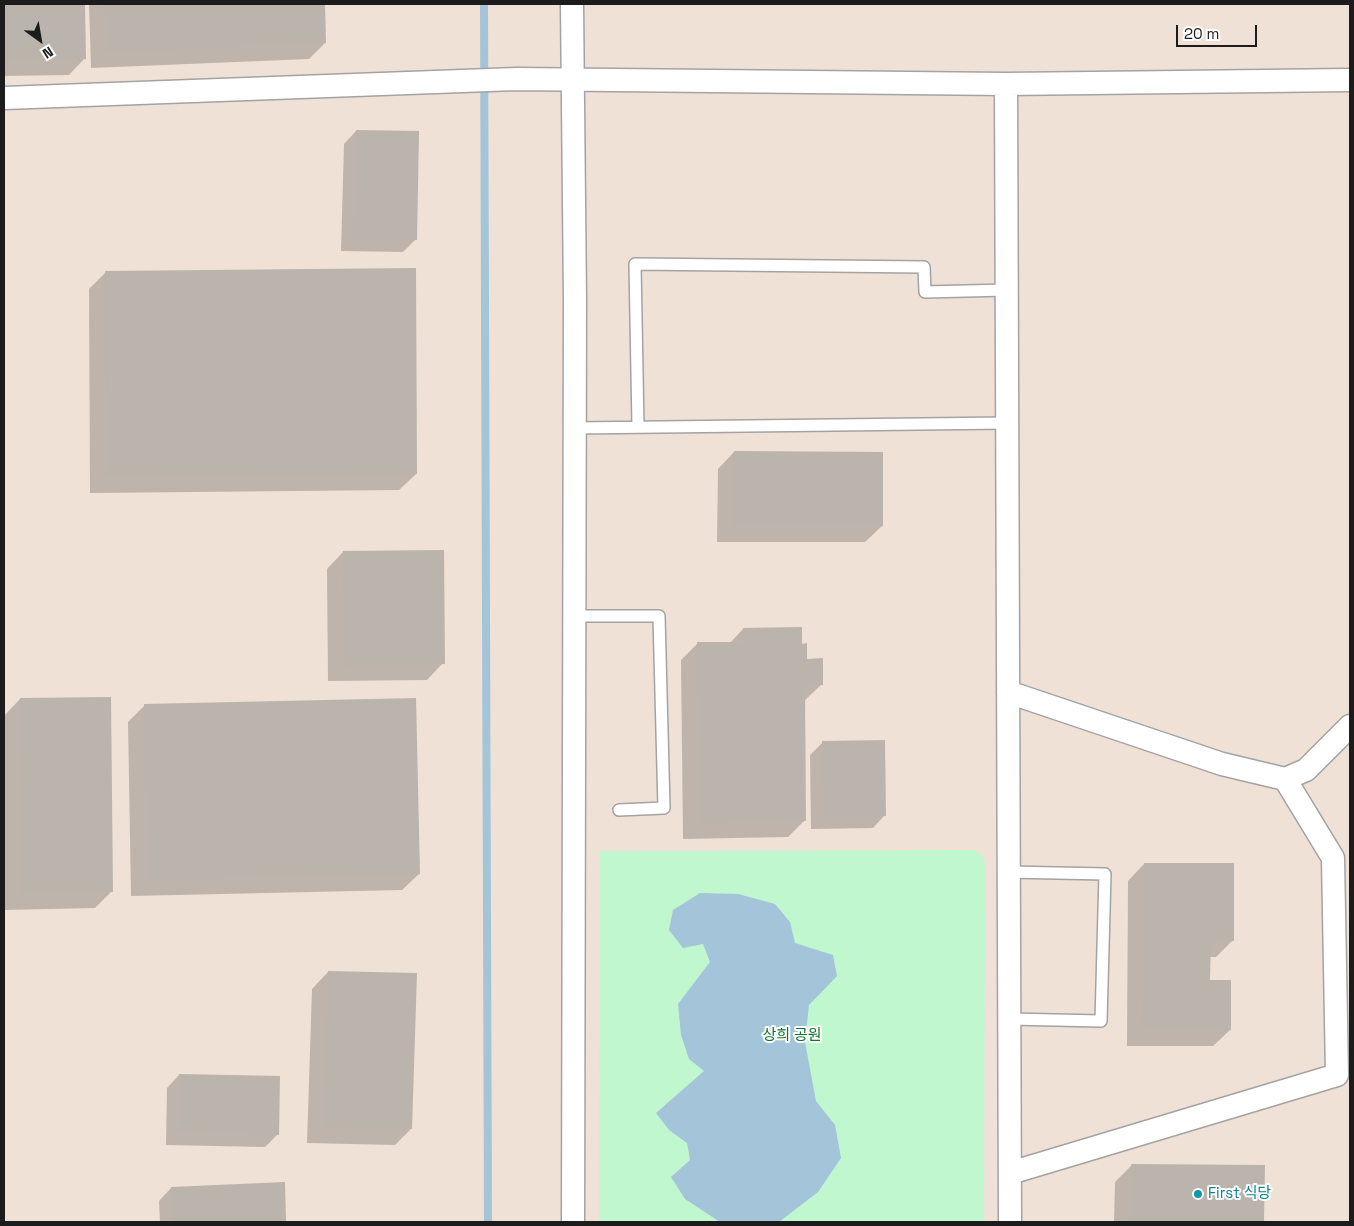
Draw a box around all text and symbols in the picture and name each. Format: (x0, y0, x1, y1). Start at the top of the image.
north arrow (15, 15, 65, 65)
scale bar (1179, 15, 1260, 47)
text: 20 m (1184, 24, 1219, 43)
text: N (39, 43, 57, 63)
park label: 상희 공원 (762, 1027, 822, 1045)
place label: First 식당 (1208, 1185, 1271, 1203)
marker: First 식당 (1192, 1188, 1204, 1200)

